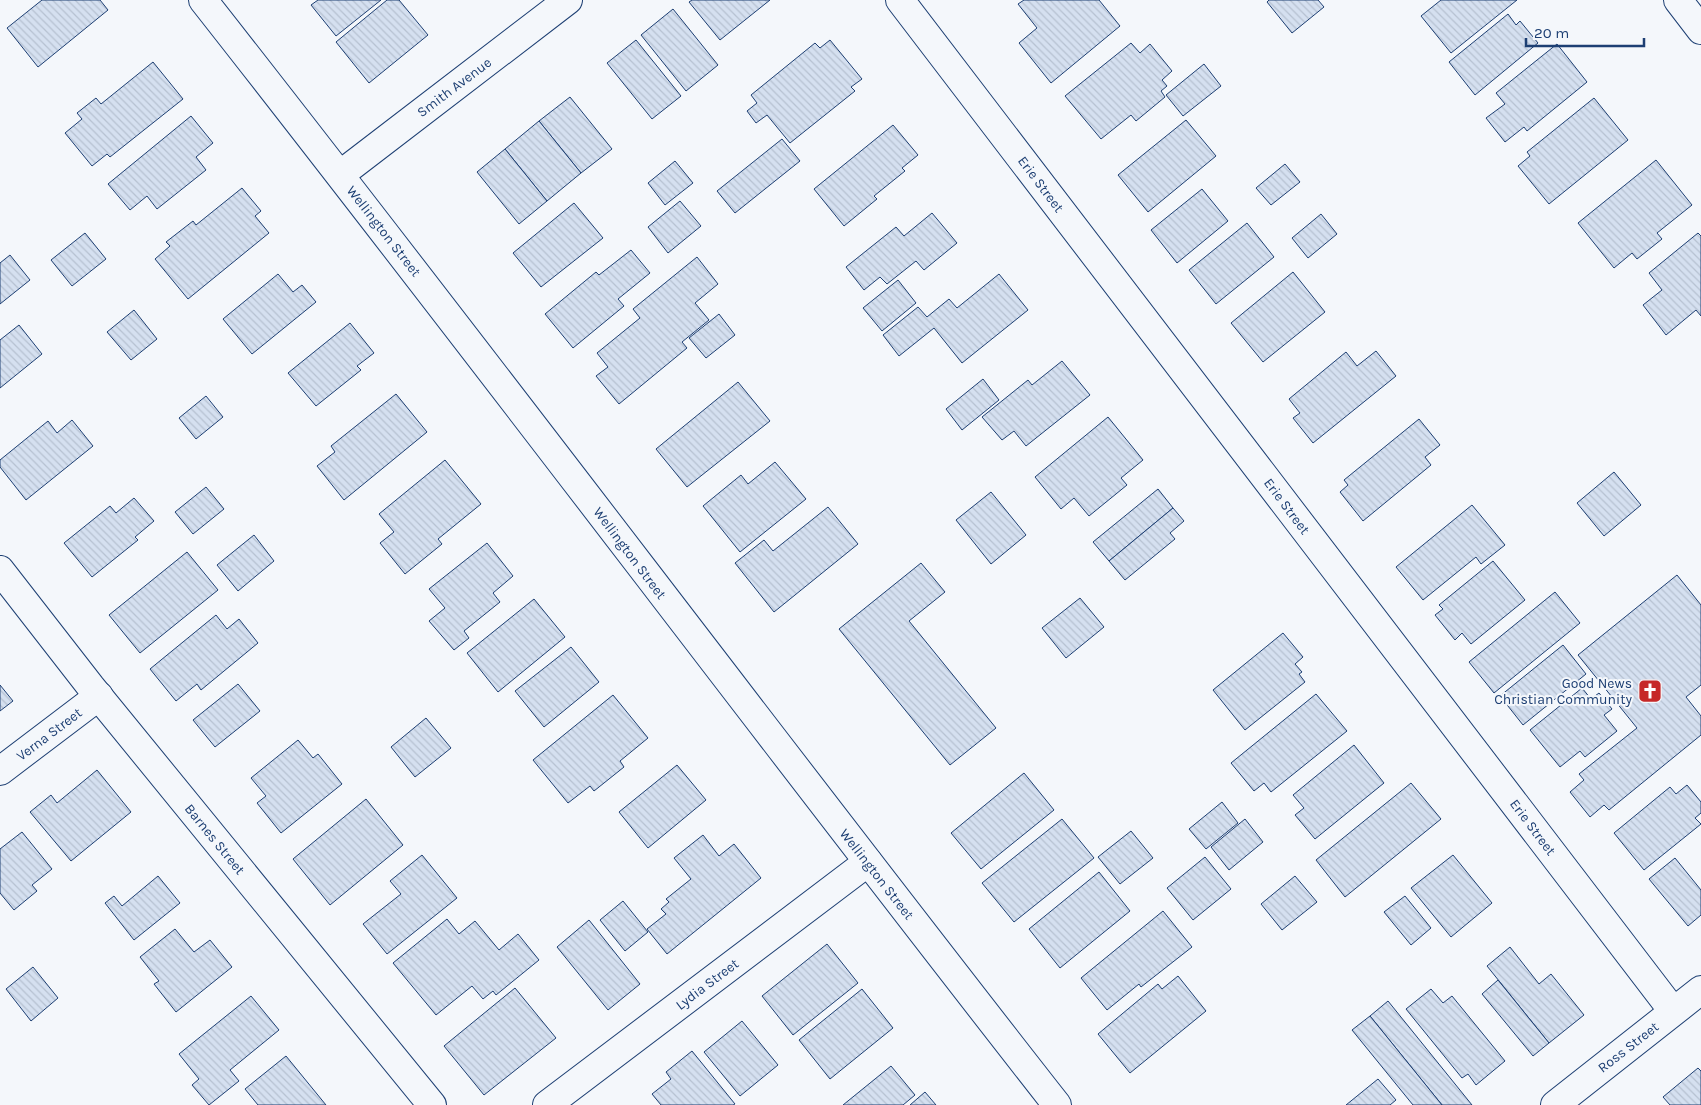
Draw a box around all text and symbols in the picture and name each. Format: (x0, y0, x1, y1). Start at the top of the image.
scale bar (1526, 15, 1644, 47)
text: 20 m (1534, 24, 1569, 42)
street label: Smith Avenue (414, 54, 495, 121)
street label: Erie Street (1014, 153, 1067, 216)
street label: Wellington Street (343, 182, 424, 280)
street label: Erie Street (1260, 475, 1313, 538)
street label: Wellington Street (589, 504, 670, 603)
place label: Good News Christian Community (1494, 675, 1632, 708)
church icon: Good News Christian Community (1637, 678, 1663, 704)
street label: Verna Street (13, 704, 85, 765)
street label: Erie Street (1506, 796, 1559, 859)
street label: Barnes Street (181, 800, 248, 878)
street label: Wellington Street (836, 825, 917, 923)
street label: Lydia Street (672, 955, 742, 1014)
street label: Ross Street (1594, 1018, 1662, 1076)

